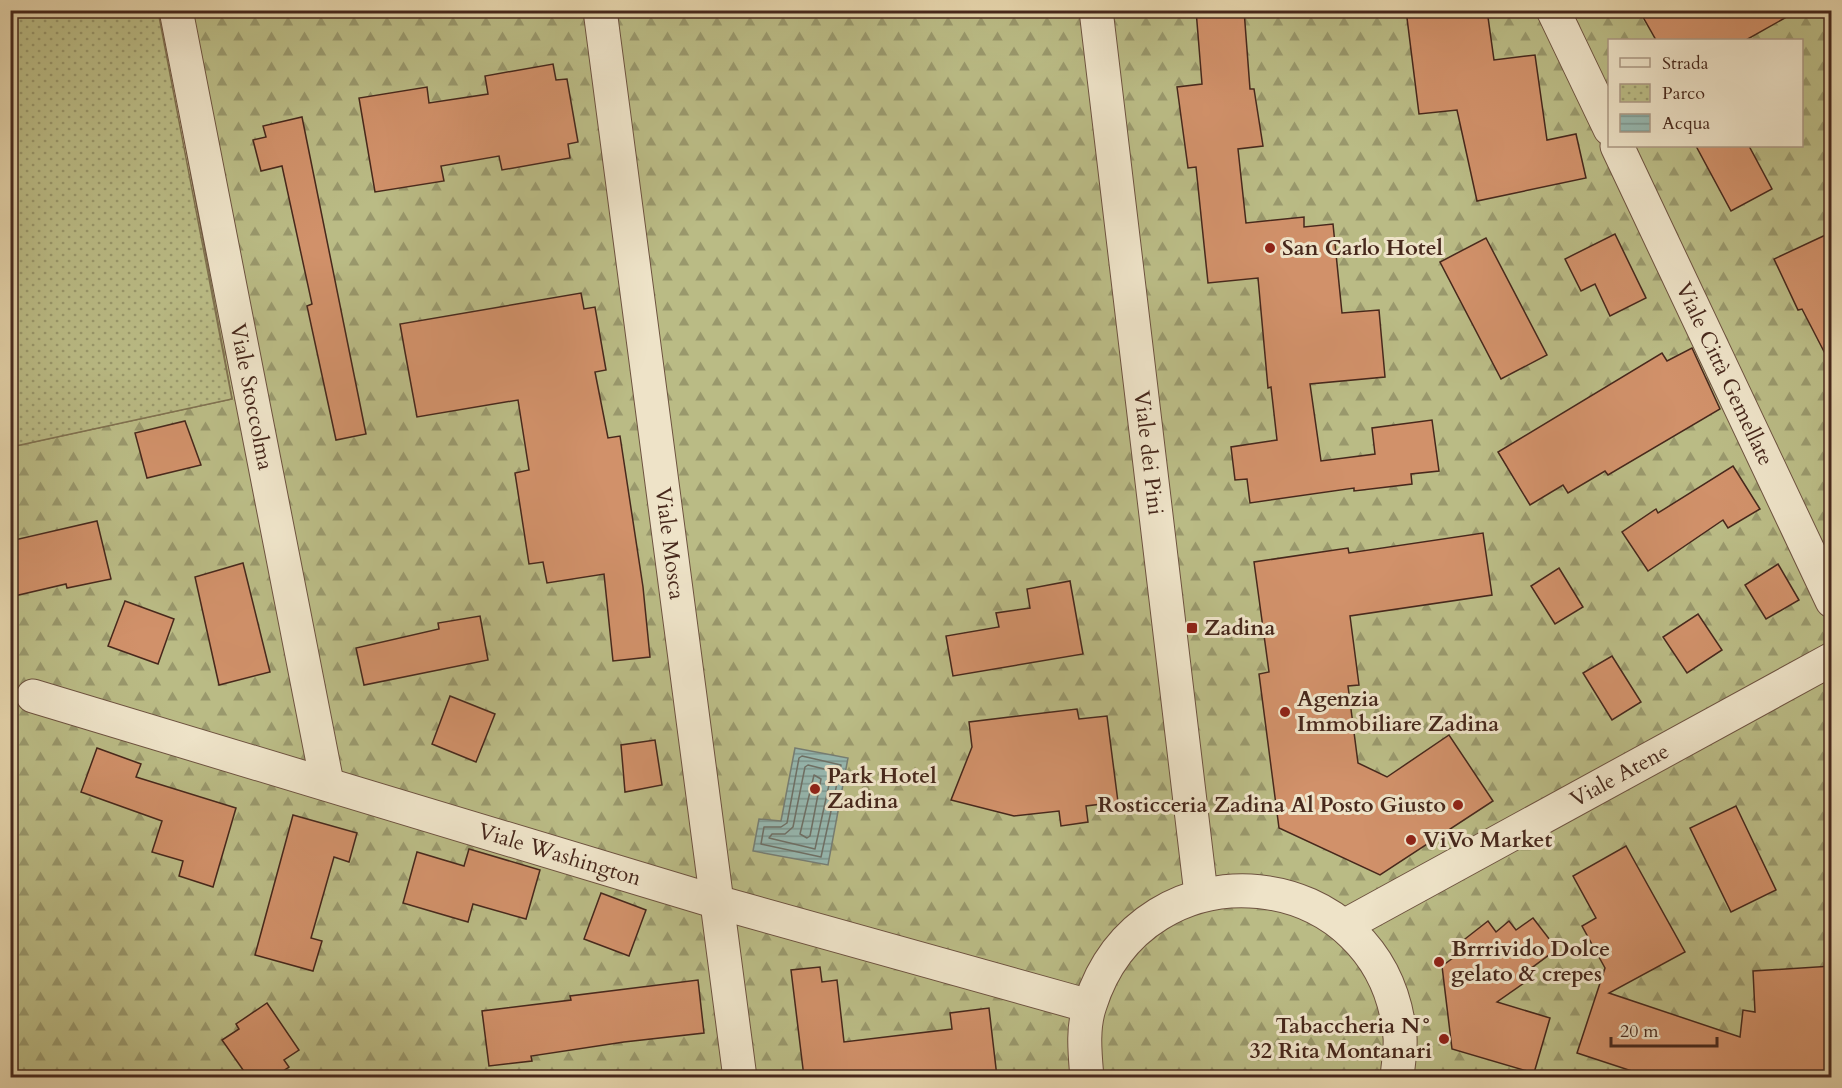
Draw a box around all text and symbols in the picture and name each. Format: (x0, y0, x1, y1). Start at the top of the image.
legend (1608, 39, 1803, 147)
text: Strada (1662, 51, 1709, 76)
text: Parco (1662, 81, 1705, 106)
text: Acqua (1662, 111, 1711, 136)
place label: San Carlo Hotel (1282, 233, 1444, 263)
marker: San Carlo Hotel (1263, 241, 1277, 255)
street label: Viale Città Gemellate (1668, 277, 1781, 470)
street label: Viale Stoccolma (223, 321, 281, 473)
street label: Viale dei Pini (1126, 389, 1171, 517)
street label: Viale Mosca (648, 485, 692, 602)
place label: Zadina (1204, 613, 1275, 643)
marker: Zadina (1185, 621, 1199, 635)
place label: Agenzia Immobiliare Zadina (1297, 684, 1499, 739)
marker: Agenzia Immobiliare Zadina (1278, 705, 1292, 719)
street label: Viale Atene (1565, 736, 1674, 814)
place label: Park Hotel Zadina (827, 761, 937, 816)
marker: Park Hotel Zadina (808, 782, 822, 796)
place label: Rosticceria Zadina Al Posto Giusto (1098, 790, 1446, 820)
marker: Rosticceria Zadina Al Posto Giusto (1451, 798, 1465, 812)
street label: Viale Washington (474, 816, 645, 893)
place label: ViVo Market (1423, 825, 1552, 855)
marker: ViVo Market (1404, 833, 1418, 847)
place label: Brrrivido Dolce gelato & crepes (1451, 934, 1610, 989)
marker: Brrrivido Dolce gelato & crepes (1432, 955, 1446, 969)
scale bar (1611, 1010, 1718, 1048)
place label: Tabaccheria N° 32 Rita Montanari (1250, 1011, 1432, 1066)
text: 20 m (1620, 1019, 1659, 1044)
marker: Tabaccheria N° 32 Rita Montanari (1437, 1032, 1451, 1046)

